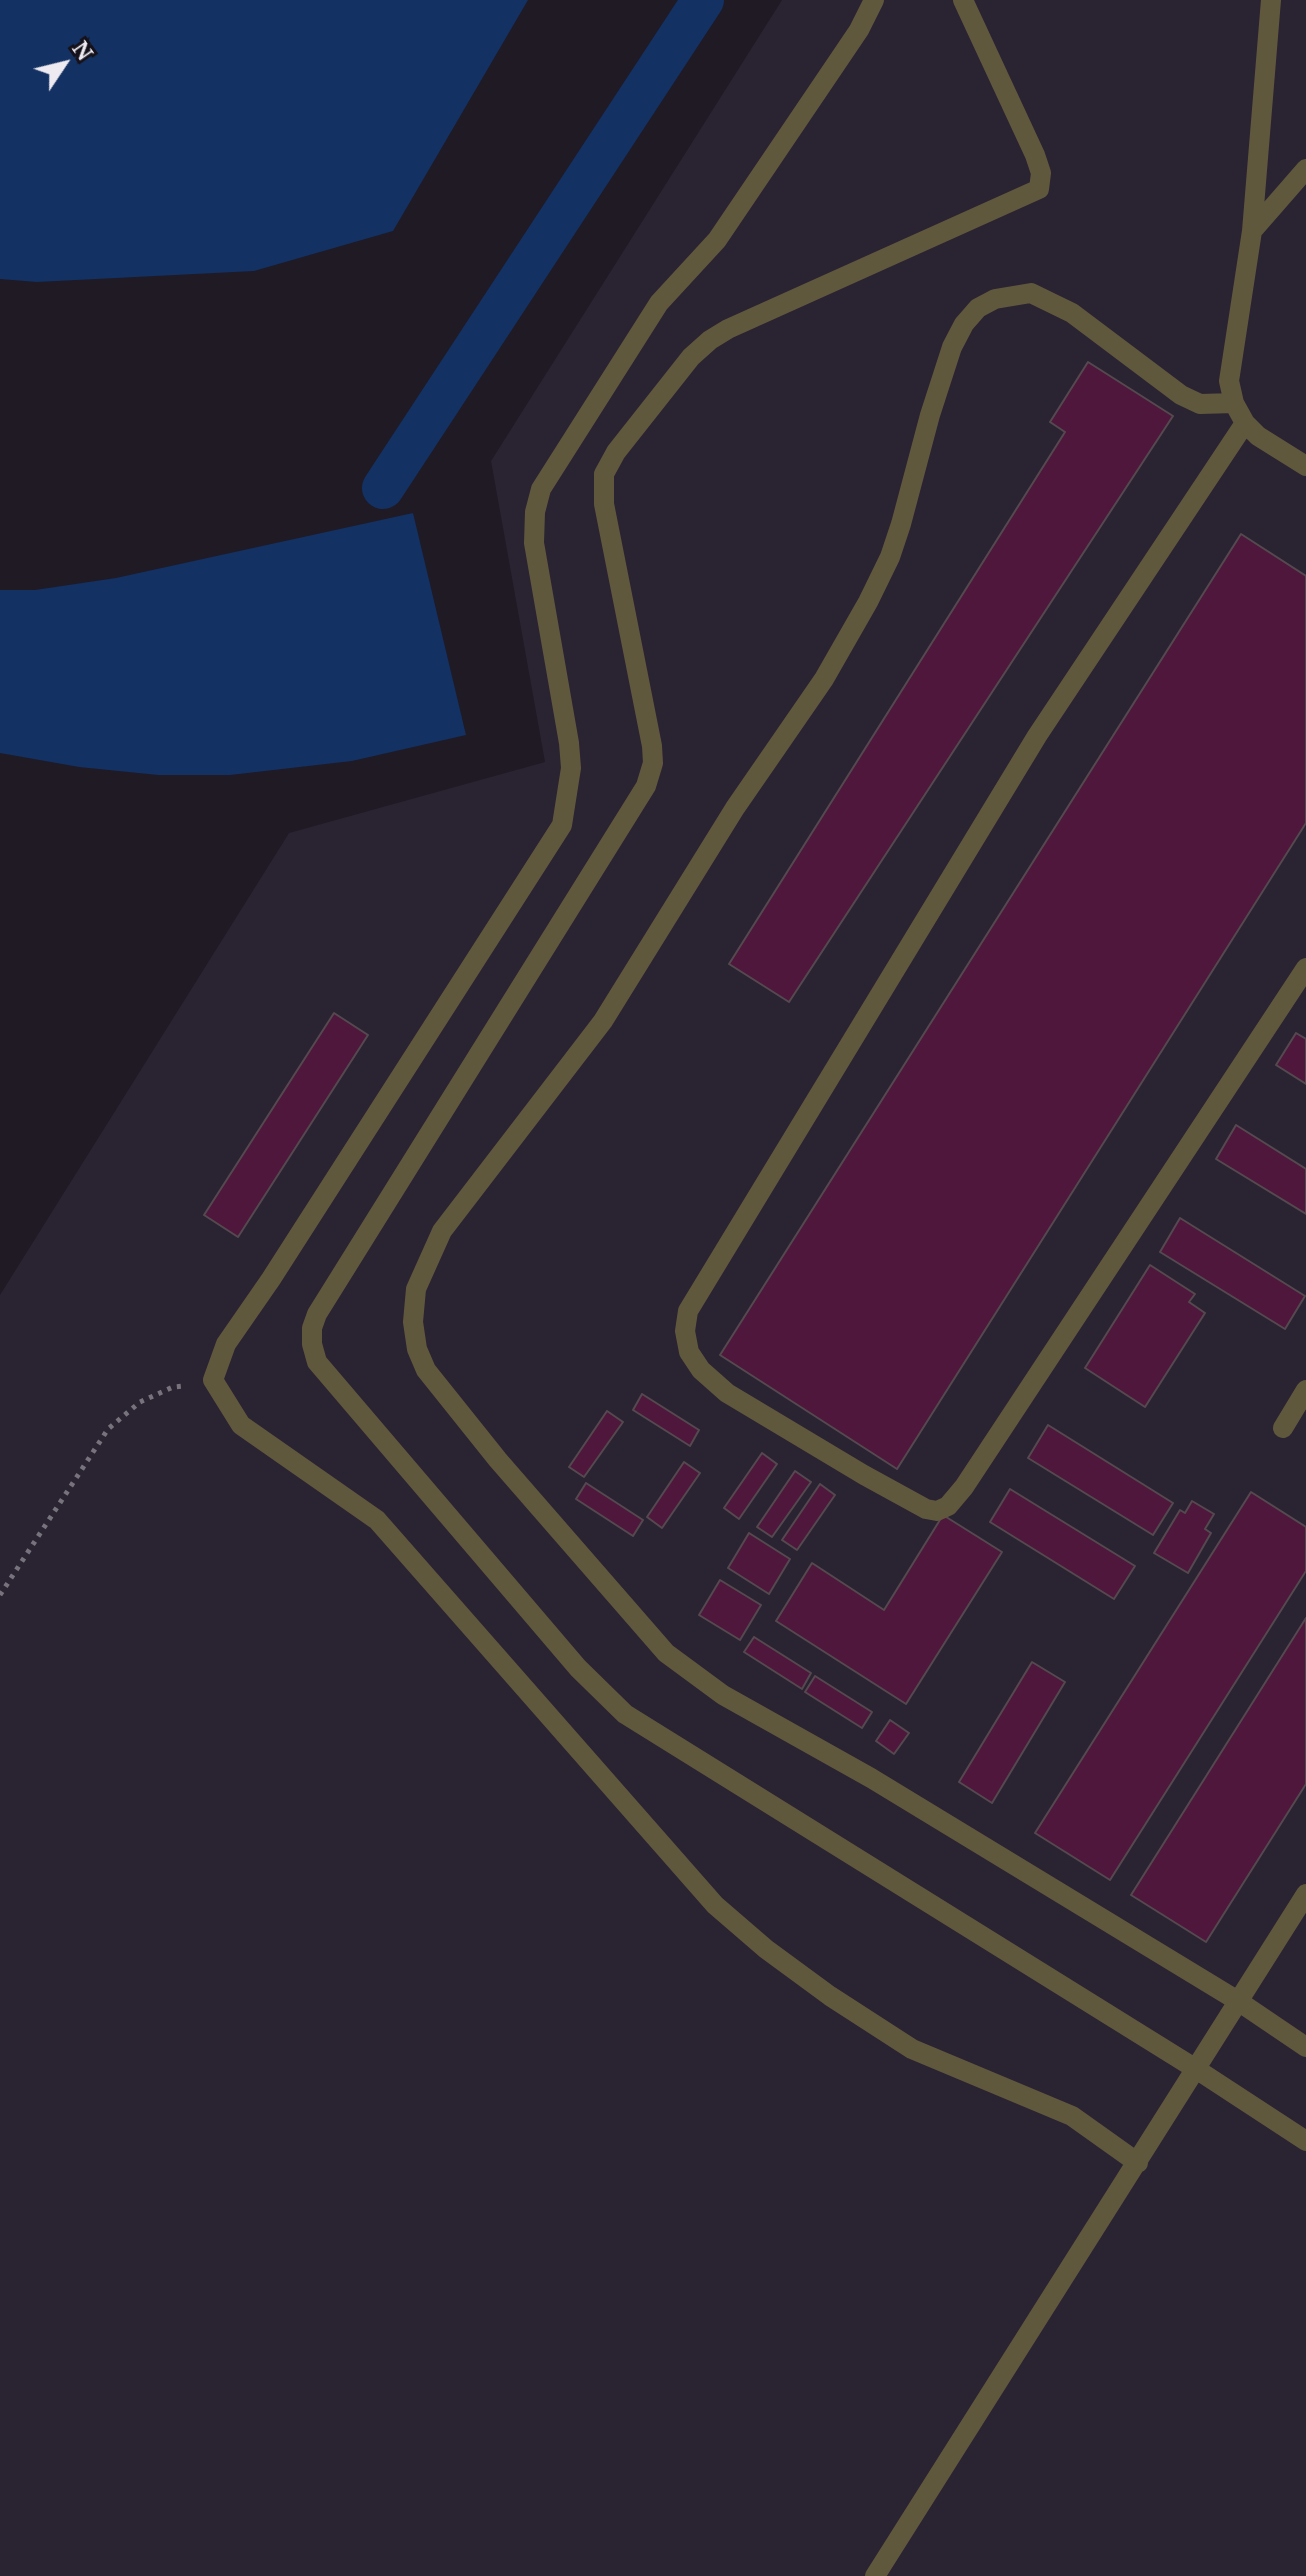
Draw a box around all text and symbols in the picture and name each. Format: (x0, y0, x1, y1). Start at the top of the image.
north arrow (24, 24, 104, 104)
text: N (66, 35, 101, 66)

